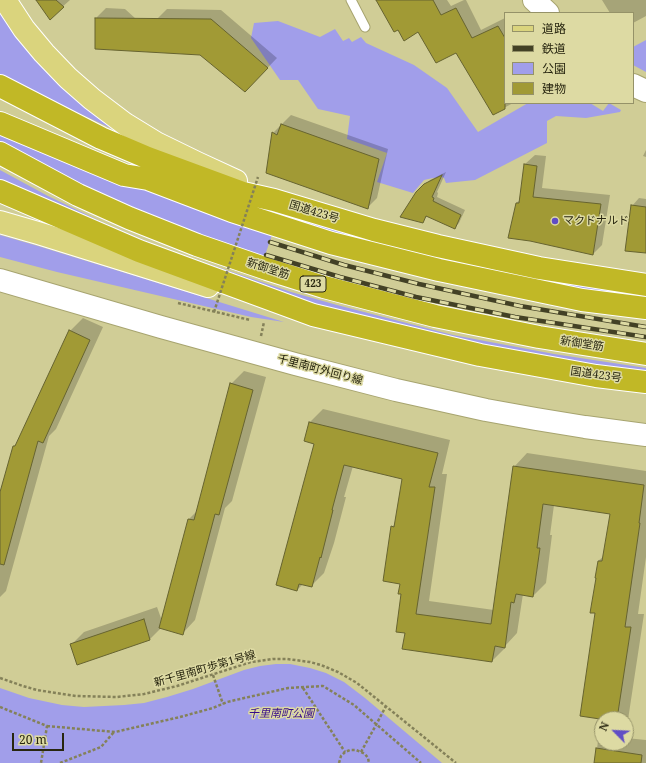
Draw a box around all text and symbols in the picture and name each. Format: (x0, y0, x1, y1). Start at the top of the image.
legend (504, 12, 634, 104)
text: 道路 (542, 20, 566, 37)
text: 鉄道 (542, 40, 566, 57)
text: 公園 (542, 60, 566, 77)
text: 建物 (542, 80, 566, 97)
street label: 国道423号 (287, 198, 341, 226)
place label: マクドナルド (563, 214, 629, 228)
marker: マクドナルド (550, 216, 560, 226)
street label: 新御堂筋 (245, 256, 291, 282)
road number: 423 (300, 276, 326, 292)
street label: 新御堂筋 (559, 334, 605, 354)
street label: 千里南町外回り線 (276, 352, 364, 388)
street label: 国道423号 (570, 365, 622, 385)
street label: 新千里南町歩第1号線 (153, 648, 257, 690)
park label: 千里南町公園 (248, 707, 314, 721)
north arrow (594, 711, 634, 751)
text: N (595, 719, 612, 733)
scale bar (14, 725, 66, 751)
text: 20 m (19, 731, 47, 748)

